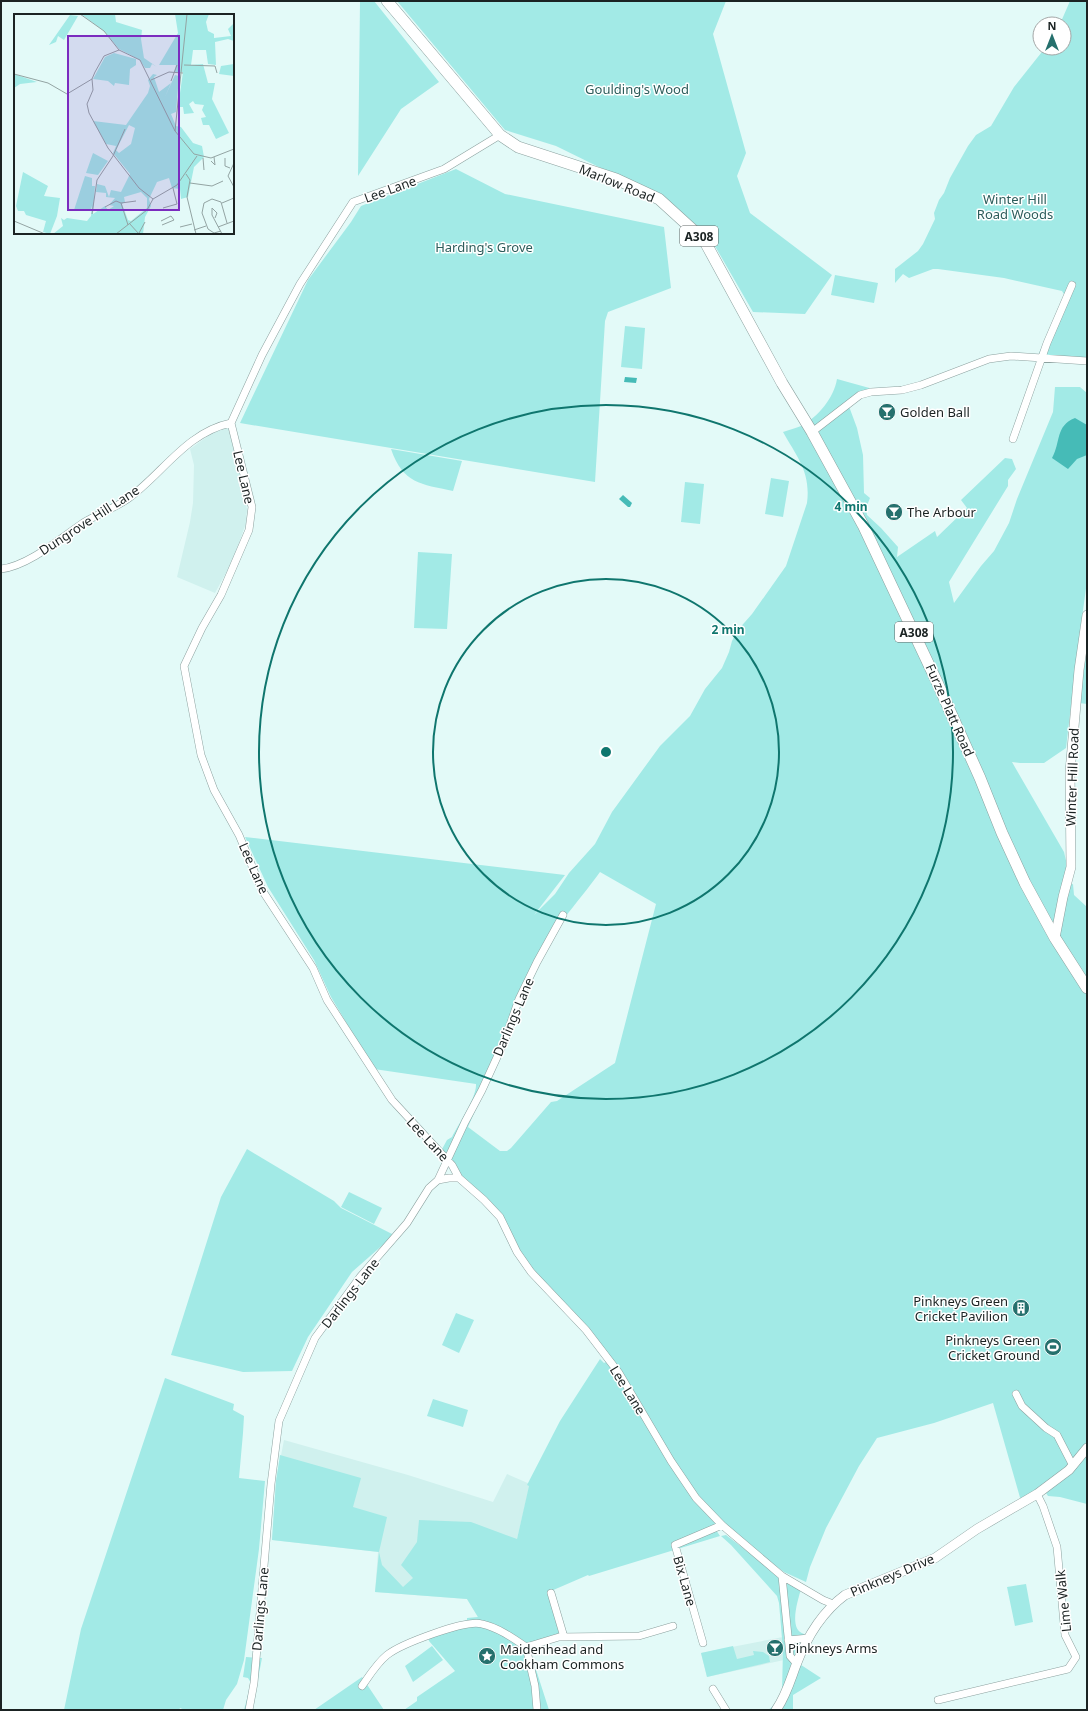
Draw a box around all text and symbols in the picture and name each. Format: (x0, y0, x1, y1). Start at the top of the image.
inset map (14, 14, 234, 234)
north arrow (1032, 16, 1072, 56)
text: N (1048, 18, 1056, 33)
park label: Goulding's Wood (585, 80, 689, 98)
street label: Marlow Road (576, 160, 658, 206)
street label: Lee Lane (361, 171, 419, 207)
park label: Winter Hill Road Woods (977, 190, 1053, 223)
road number: A308 (680, 226, 718, 246)
park label: Harding's Grove (435, 238, 533, 256)
bar icon: Golden Ball (877, 402, 897, 422)
place label: Golden Ball (900, 403, 970, 421)
street label: Lee Lane (229, 449, 259, 505)
street label: Dungrove Hill Lane (35, 481, 143, 559)
text: 4 min (834, 498, 868, 515)
bar icon: The Arbour (884, 502, 904, 522)
place label: The Arbour (907, 503, 977, 521)
text: 2 min (711, 621, 745, 638)
road number: A308 (895, 622, 933, 642)
street label: Furze Platt Road (922, 661, 978, 759)
street label: Winter Hill Road (1061, 727, 1083, 827)
centre of rings (599, 745, 613, 759)
street label: Lee Lane (235, 840, 273, 896)
street label: Darlings Lane (488, 975, 538, 1059)
street label: Lee Lane (403, 1113, 453, 1165)
street label: Darlings Lane (317, 1254, 383, 1332)
place label: Pinkneys Green Cricket Pavilion (913, 1292, 1008, 1325)
building icon: Pinkneys Green Cricket Pavilion (1011, 1298, 1031, 1318)
place label: Pinkneys Green Cricket Ground (945, 1331, 1040, 1364)
sports icon: Pinkneys Green Cricket Ground (1043, 1337, 1063, 1357)
street label: Lee Lane (606, 1362, 650, 1418)
street label: Pinkneys Drive (847, 1549, 937, 1601)
street label: Bix Lane (669, 1554, 701, 1608)
street label: Darlings Lane (247, 1566, 273, 1652)
street label: Lime Walk (1051, 1569, 1075, 1633)
bar icon: Pinkneys Arms (765, 1638, 785, 1658)
place label: Pinkneys Arms (788, 1639, 878, 1657)
place label: Maidenhead and Cookham Commons (500, 1640, 624, 1673)
place icon: Maidenhead and Cookham Commons (477, 1646, 497, 1666)

